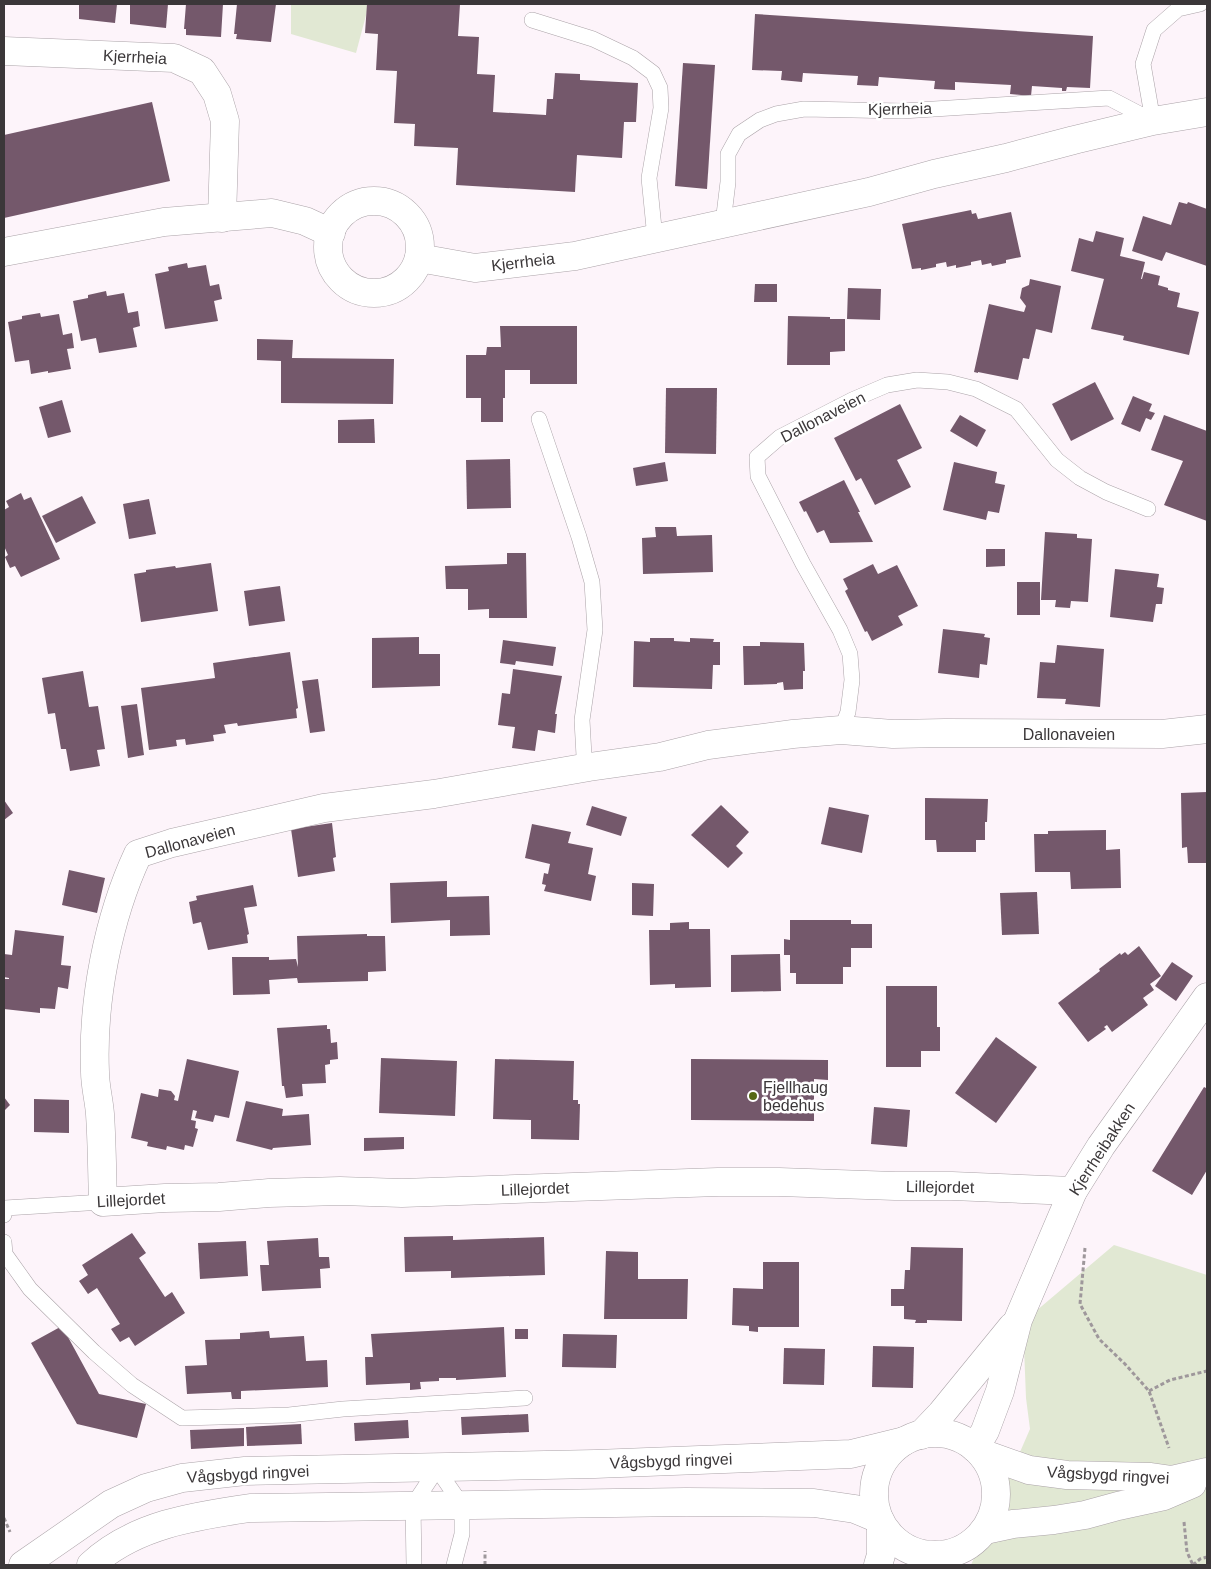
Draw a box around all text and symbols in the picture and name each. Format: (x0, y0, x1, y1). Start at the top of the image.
street label: Kjerrheia (103, 47, 168, 67)
street label: Kjerrheia (868, 100, 932, 118)
street label: Kjerrheia (490, 250, 556, 274)
street label: Dallonaveien (778, 388, 868, 446)
street label: Dallonaveien (1023, 726, 1115, 743)
street label: Dallonaveien (143, 821, 237, 861)
place label: Fjellhaug bedehus (763, 1079, 828, 1114)
marker: Fjellhaug bedehus (747, 1090, 759, 1102)
street label: Kjerrheibakken (1066, 1100, 1138, 1198)
street label: Lillejordet (906, 1178, 975, 1196)
street label: Lillejordet (500, 1179, 570, 1199)
street label: Lillejordet (96, 1190, 166, 1210)
street label: Vågsbygd ringvei (609, 1450, 733, 1472)
street label: Vågsbygd ringvei (186, 1462, 310, 1486)
street label: Vågsbygd ringvei (1046, 1463, 1170, 1487)

